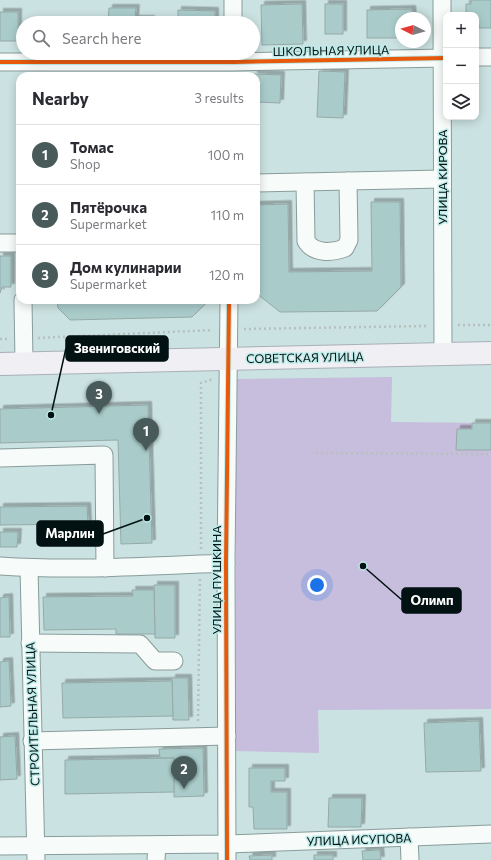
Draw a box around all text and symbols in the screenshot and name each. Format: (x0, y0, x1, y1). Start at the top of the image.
north arrow (395, 12, 431, 48)
map controls (443, 12, 479, 120)
button: + (443, 12, 479, 48)
search box (16, 16, 260, 60)
icon: search (30, 27, 52, 49)
text: Search here (62, 29, 141, 47)
street label: ШКОЛЬНАЯ УЛИЦА (273, 42, 389, 58)
button: − (443, 48, 479, 84)
button: layers (443, 84, 479, 120)
text: Nearby (32, 88, 89, 109)
text: 3 results (195, 90, 244, 106)
street label: УЛИЦА КИРОВА (435, 129, 449, 225)
text: Томас (70, 138, 114, 156)
text: 1 (42, 147, 48, 163)
text: 100 m (208, 147, 244, 163)
text: Shop (70, 156, 101, 172)
text: Пятёрочка (70, 198, 147, 216)
text: 2 (41, 207, 49, 223)
text: 110 m (211, 207, 244, 223)
text: Supermarket (70, 216, 147, 232)
text: Дом кулинарии (70, 258, 182, 276)
text: 3 (41, 267, 49, 283)
text: 120 m (209, 267, 244, 283)
text: Supermarket (70, 276, 147, 292)
callout: Звениговский (66, 336, 168, 361)
text: Звениговский (74, 340, 160, 356)
street label: СОВЕТСКАЯ УЛИЦА (246, 349, 364, 365)
pin: 3 (86, 381, 112, 414)
pin: 1 (133, 418, 159, 451)
callout: Марлин (37, 521, 103, 546)
text: Марлин (45, 525, 95, 541)
street label: УЛИЦА ПУШКИНА (209, 526, 223, 634)
your location (307, 575, 327, 595)
callout: Олимп (402, 588, 461, 613)
text: Олимп (411, 592, 453, 608)
street label: СТРОИТЕЛЬНАЯ УЛИЦА (22, 642, 42, 786)
pin: 2 (171, 756, 197, 789)
street label: УЛИЦА ИСУПОВА (306, 830, 412, 848)

